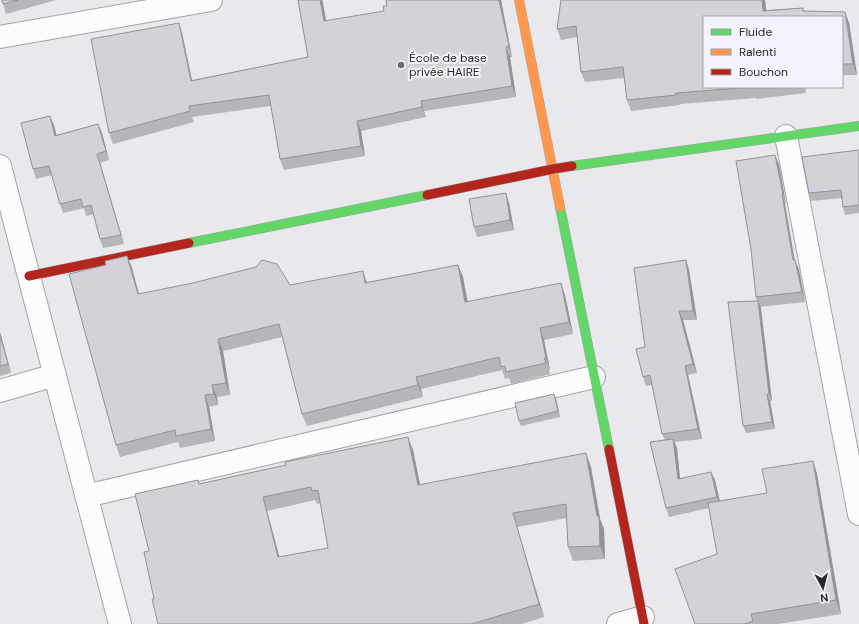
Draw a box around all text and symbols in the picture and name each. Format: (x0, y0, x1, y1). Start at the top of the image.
legend (703, 16, 843, 88)
text: Fluide (739, 24, 772, 40)
text: Ralenti (739, 44, 777, 60)
place label: École de base privée HAIRE (409, 50, 487, 80)
marker: École de base privée HAIRE (396, 60, 406, 70)
text: Bouchon (739, 64, 788, 80)
north arrow (803, 568, 843, 608)
text: N (819, 590, 829, 605)

